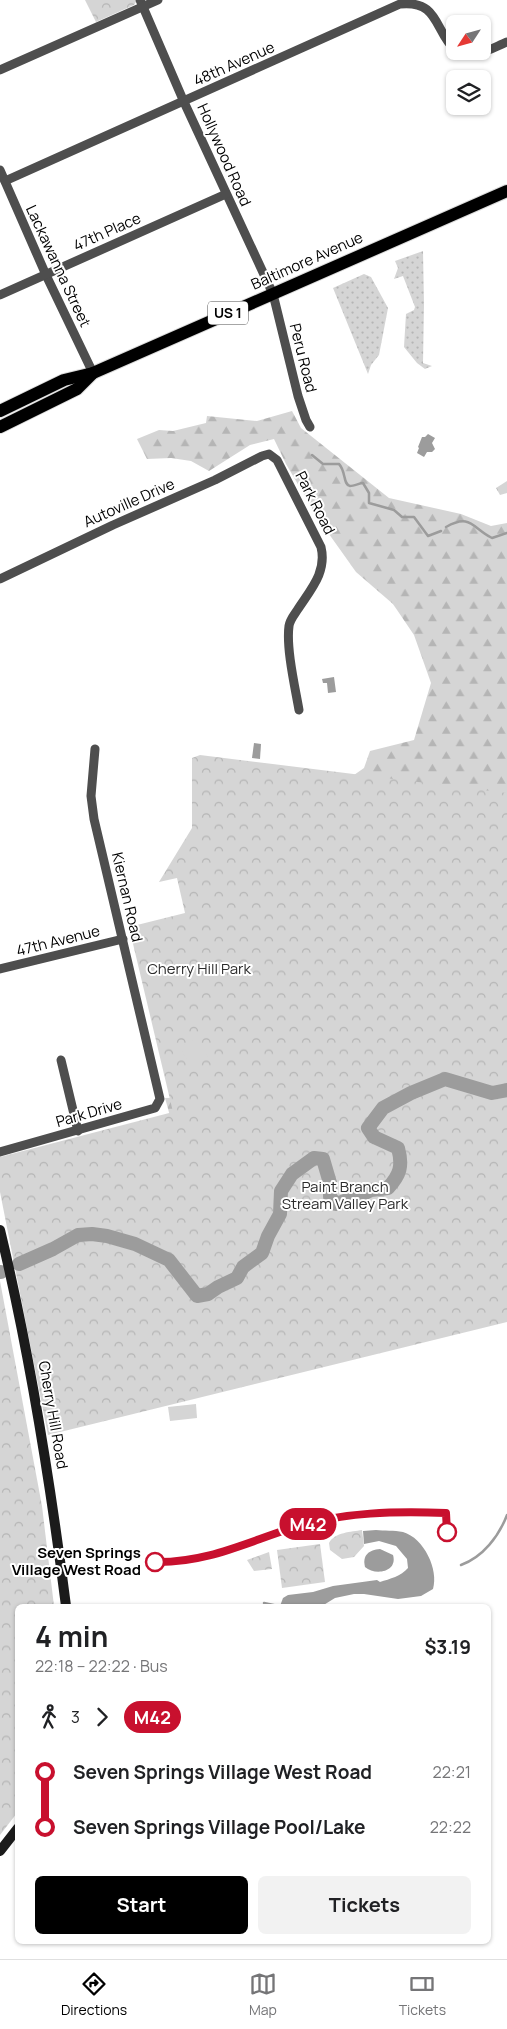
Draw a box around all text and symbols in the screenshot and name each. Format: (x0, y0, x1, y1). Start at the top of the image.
north arrow (446, 15, 491, 60)
map controls (446, 15, 491, 115)
street label: 48th Avenue (190, 36, 278, 91)
button: layers (446, 70, 491, 115)
street label: Hollywood Road (192, 100, 257, 210)
street label: Lackawanna Street (21, 201, 96, 330)
street label: 47th Place (70, 207, 144, 256)
street label: Baltimore Avenue (247, 226, 366, 295)
road number: US 1 (208, 302, 248, 324)
street label: Peru Road (285, 321, 322, 395)
street label: Park Road (291, 468, 340, 538)
street label: Autoville Drive (80, 473, 178, 532)
street label: Kiernan Road (107, 850, 148, 944)
street label: 47th Avenue (14, 920, 102, 961)
park label: Cherry Hill Park (147, 958, 251, 979)
street label: Park Drive (53, 1093, 125, 1132)
park label: Paint Branch Stream Valley Park (282, 1176, 409, 1214)
street label: Cherry Hill Road (34, 1359, 73, 1471)
line badge: M42 (279, 1508, 337, 1540)
text: M42 (289, 1512, 327, 1536)
unlabelled marker (437, 1522, 457, 1542)
place label: Seven Springs Village West Road (12, 1542, 141, 1580)
marker: Seven Springs Village West Road (145, 1552, 165, 1572)
text: 4 min (35, 1617, 108, 1655)
text: $3.19 (424, 1634, 471, 1660)
text: 22:18 – 22:22 · Bus (35, 1655, 168, 1677)
icon: walk (35, 1703, 63, 1731)
icon: forward (88, 1703, 116, 1731)
text: M42 (134, 1705, 171, 1729)
text: 3 (71, 1706, 80, 1728)
text: Seven Springs Village West Road (73, 1759, 372, 1785)
text: 22:21 (433, 1761, 471, 1783)
text: Seven Springs Village Pool/Lake (73, 1814, 366, 1840)
text: 22:22 (430, 1816, 471, 1838)
button: Start (35, 1876, 248, 1934)
button: Tickets (258, 1876, 471, 1934)
tab: Directions (61, 1970, 127, 2019)
tab: Map (249, 1970, 277, 2019)
tab: Tickets (399, 1970, 446, 2019)

